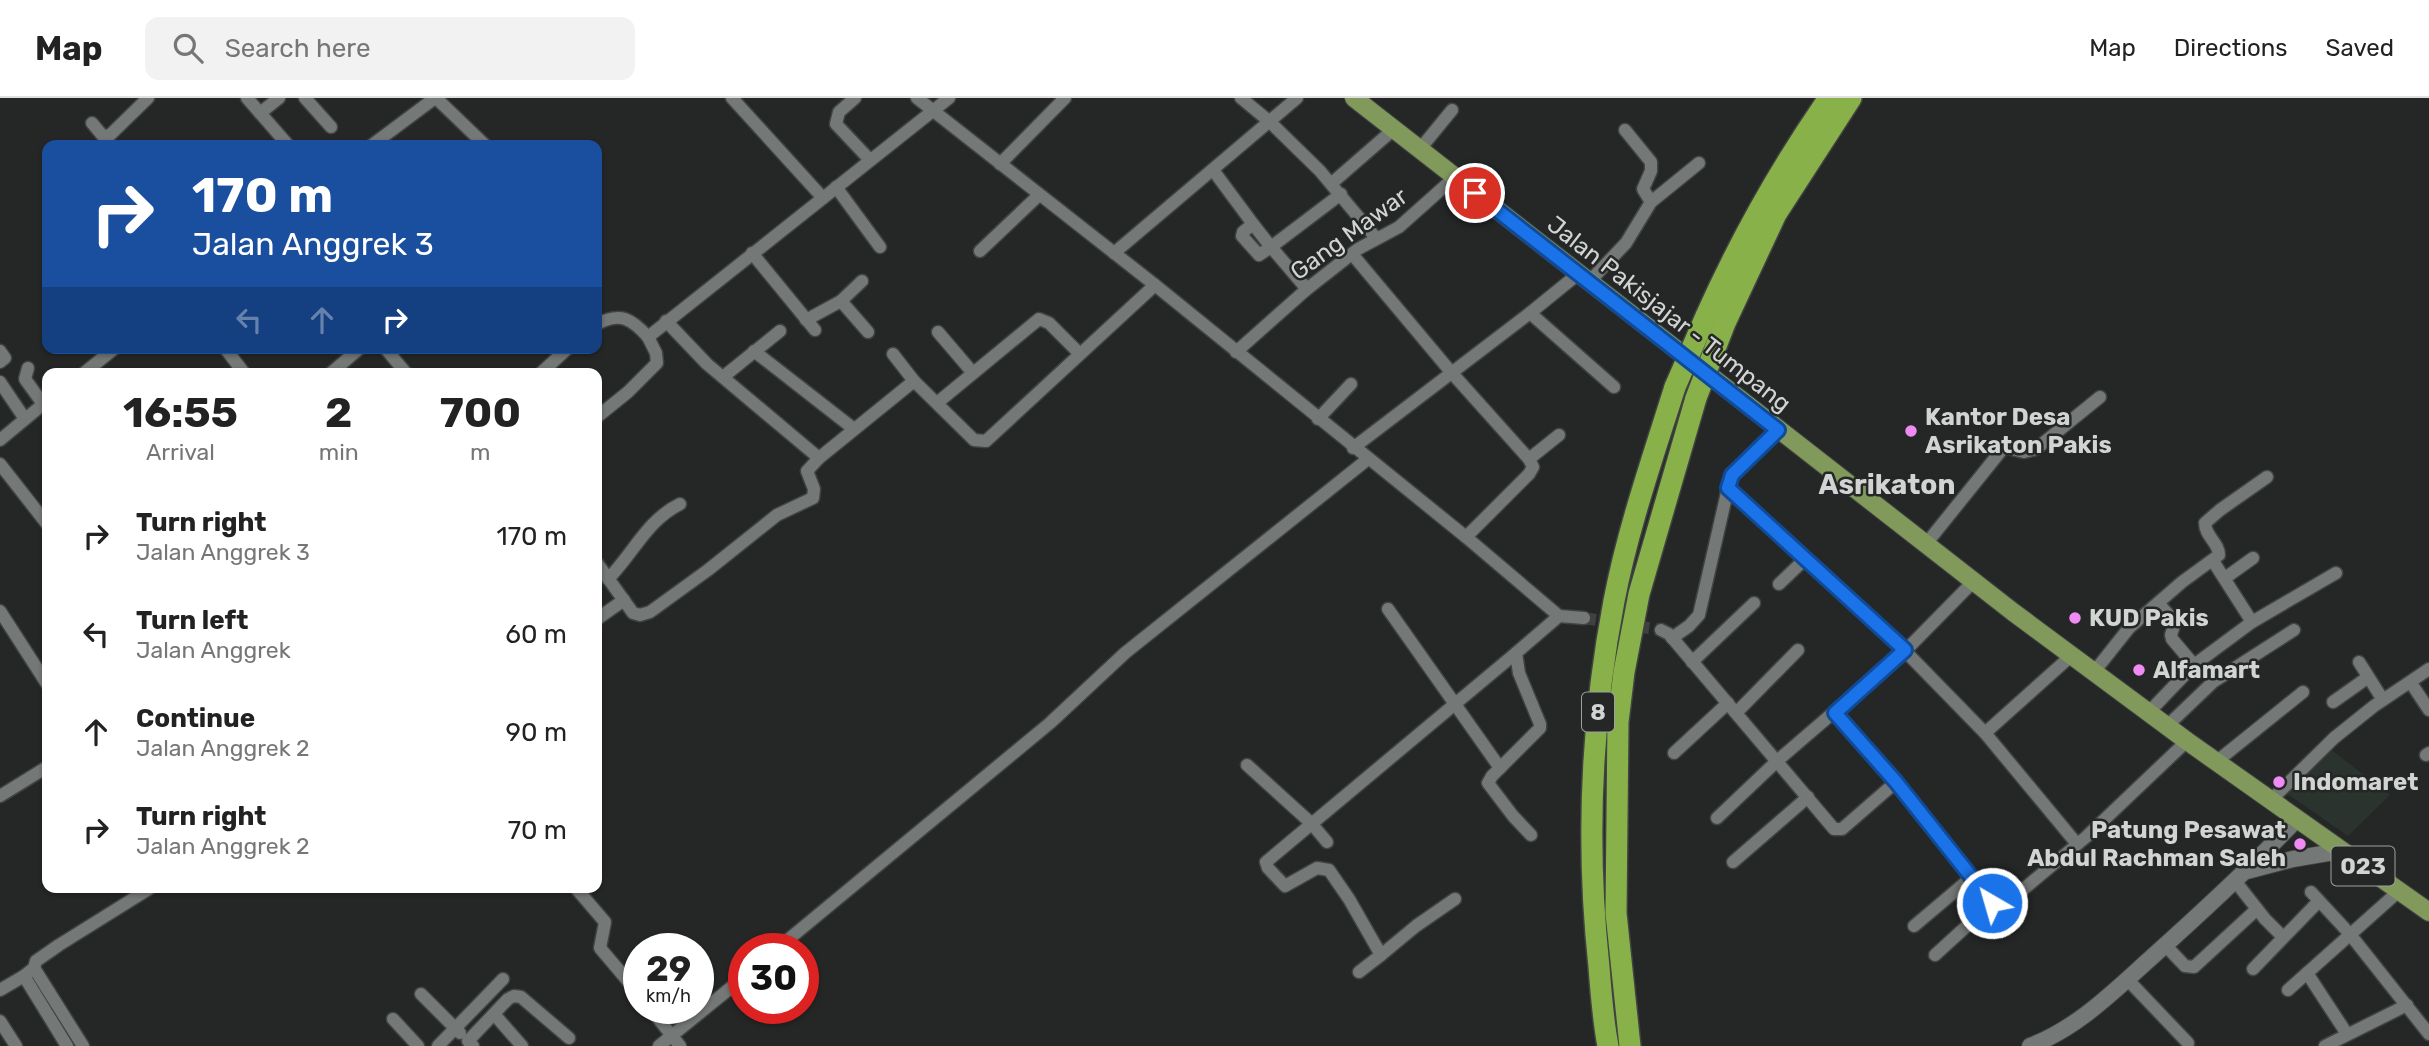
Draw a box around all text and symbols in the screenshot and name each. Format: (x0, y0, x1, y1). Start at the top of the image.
search box (145, 17, 635, 80)
text: Map (35, 29, 103, 68)
icon: search (169, 29, 207, 67)
text: Search here (225, 33, 370, 64)
text: Map (2089, 34, 2136, 62)
text: Directions (2174, 34, 2287, 62)
text: Saved (2325, 34, 2394, 62)
pin (1445, 163, 1505, 223)
text: 170 m (192, 166, 333, 224)
icon: right (77, 168, 168, 259)
icon: arrive (1456, 174, 1494, 212)
street label: Gang Mawar (1285, 182, 1413, 286)
street label: Jalan Pakisjajar - Tumpang (1542, 210, 1796, 418)
text: Jalan Anggrek 3 (192, 225, 434, 263)
icon: left (230, 301, 268, 339)
icon: ahead (303, 301, 341, 339)
icon: right (376, 301, 414, 339)
text: 16:55 (123, 388, 238, 438)
text: 2 (325, 388, 352, 438)
text: 700 (440, 388, 521, 438)
place label: Kantor Desa Asrikaton Pakis (1925, 403, 2112, 459)
marker: Kantor Desa Asrikaton Pakis (1903, 423, 1919, 439)
text: Arrival (146, 438, 215, 466)
text: min (319, 438, 359, 466)
text: m (470, 438, 491, 466)
district label: Asrikaton (1819, 468, 1955, 501)
text: Turn right (136, 507, 266, 538)
icon: right (77, 517, 115, 555)
text: 170 m (497, 521, 567, 552)
text: Jalan Anggrek 3 (136, 538, 310, 566)
place label: KUD Pakis (2089, 604, 2209, 632)
text: Turn left (136, 605, 248, 636)
marker: KUD Pakis (2067, 610, 2083, 626)
icon: left (77, 615, 115, 653)
text: 60 m (505, 619, 567, 650)
text: Jalan Anggrek (136, 636, 291, 664)
place label: Alfamart (2153, 656, 2260, 684)
marker: Alfamart (2131, 662, 2147, 678)
road number: 8 (1582, 692, 1614, 732)
text: Continue (136, 703, 255, 734)
icon: ahead (77, 713, 115, 751)
text: 90 m (506, 717, 567, 748)
text: Jalan Anggrek 2 (136, 734, 309, 762)
place label: Indomaret (2293, 768, 2418, 796)
marker: Indomaret (2271, 774, 2287, 790)
text: Turn right (136, 801, 266, 832)
icon: right (77, 811, 115, 849)
text: 70 m (508, 815, 567, 846)
place label: Patung Pesawat Abdul Rachman Saleh (2027, 816, 2286, 872)
text: Jalan Anggrek 2 (136, 832, 309, 860)
marker: Patung Pesawat Abdul Rachman Saleh (2292, 836, 2308, 852)
road number: 023 (2332, 846, 2394, 886)
position arrow (1955, 866, 2029, 940)
speed limit sign: 30 (728, 933, 819, 1024)
text: 29 (646, 948, 691, 990)
text: km/h (646, 985, 691, 1007)

